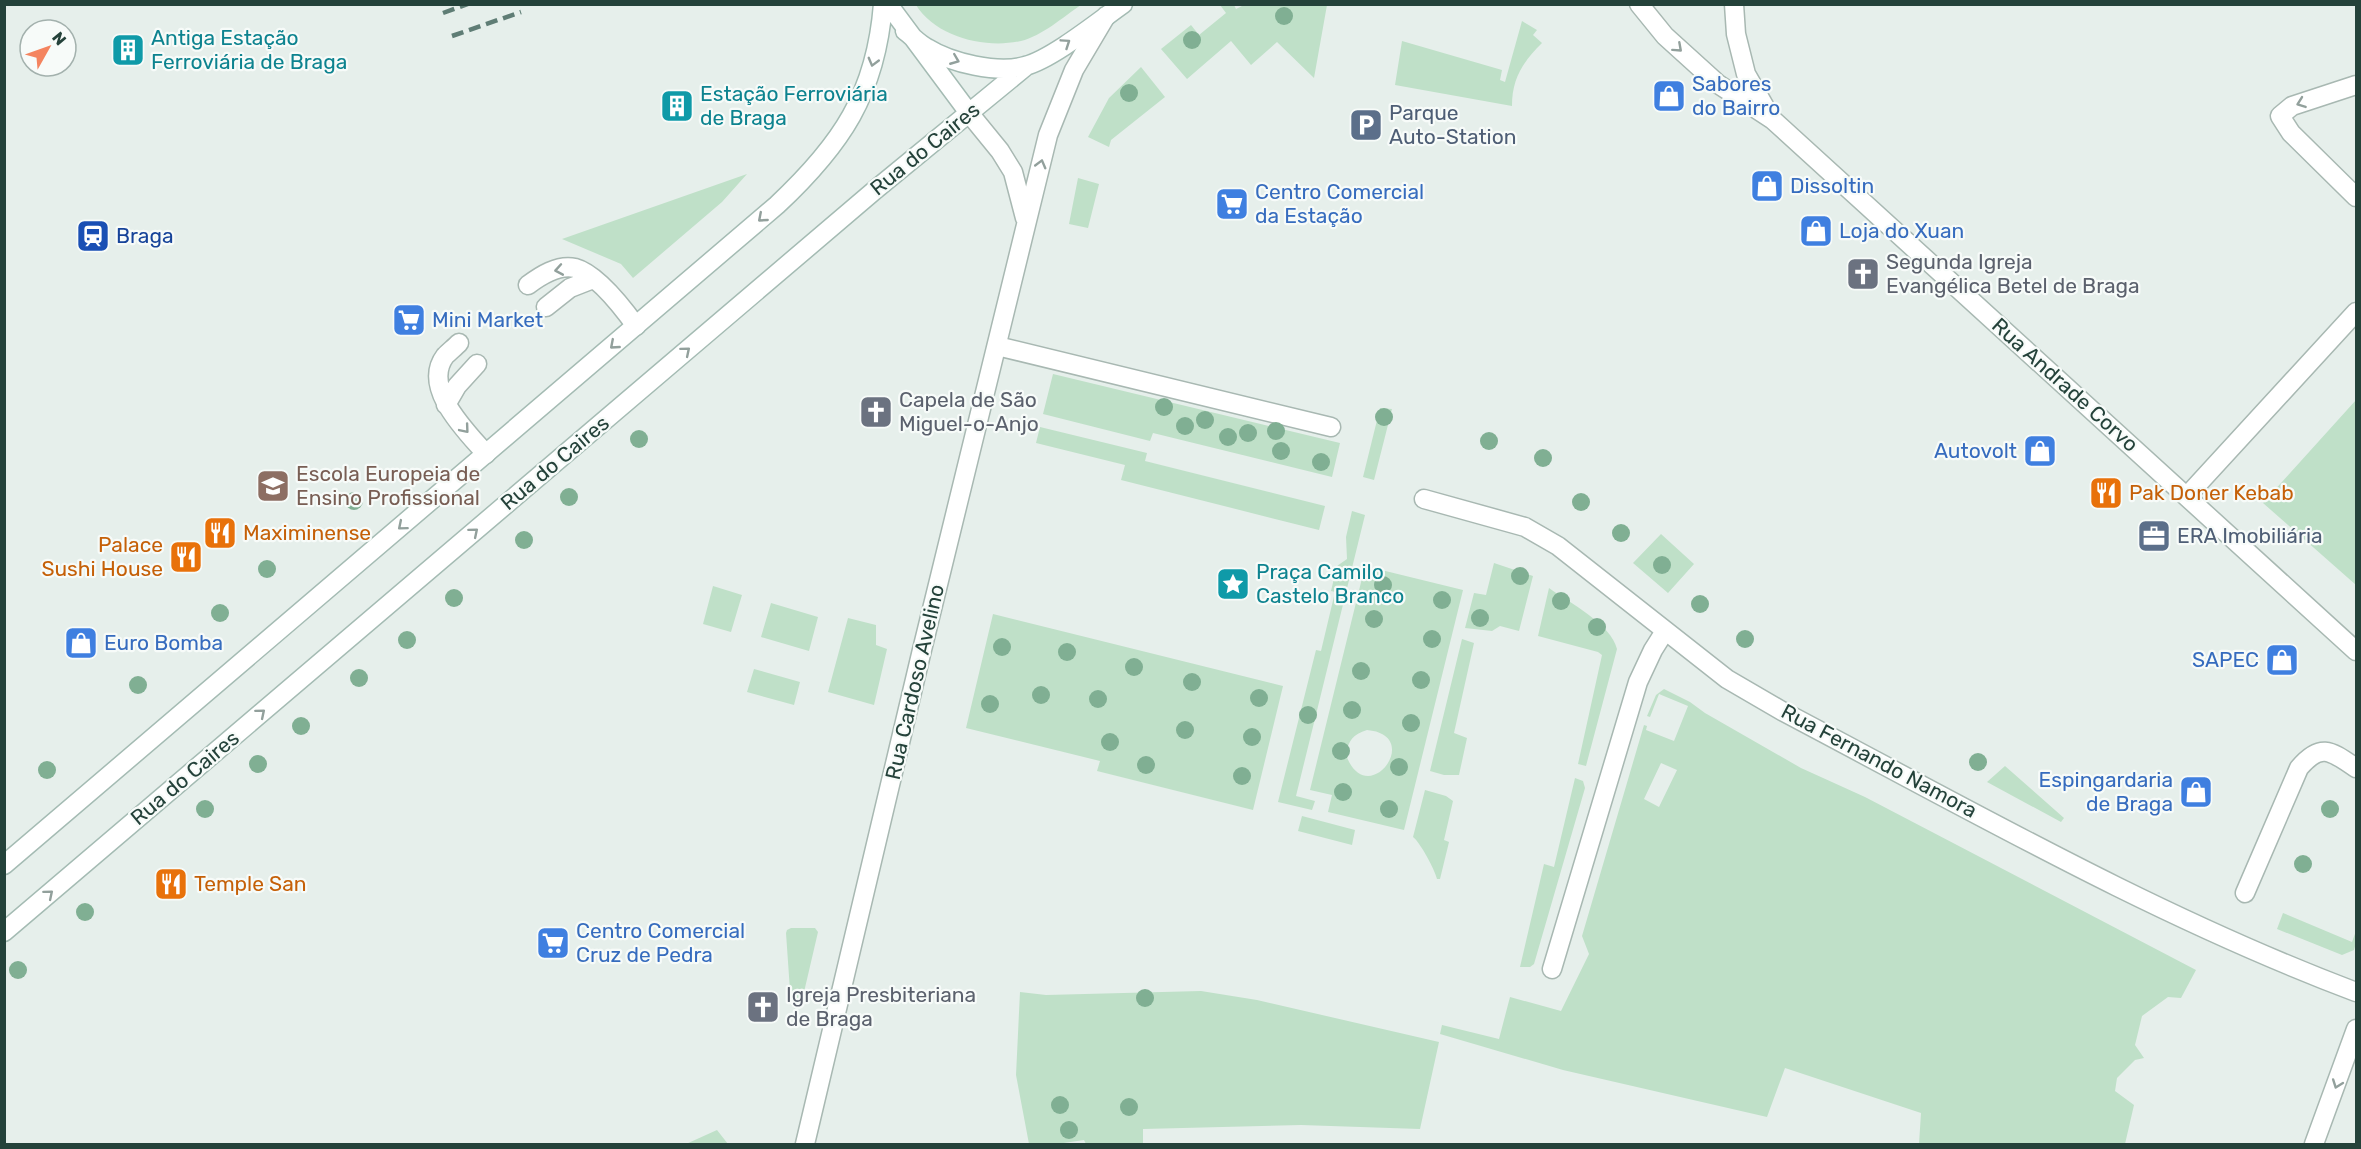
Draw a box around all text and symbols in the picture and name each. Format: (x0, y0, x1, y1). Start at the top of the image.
north arrow (18, 18, 78, 78)
place label: Antiga Estação Ferroviária de Braga (151, 25, 347, 74)
text: N (48, 28, 70, 49)
building icon: Antiga Estação Ferroviária de Braga (110, 32, 146, 68)
one-way arrow (1060, 39, 1071, 50)
one-way arrow (1671, 41, 1682, 52)
one-way arrow (949, 52, 960, 65)
one-way arrow (868, 56, 880, 67)
place label: Sabores do Bairro (1692, 71, 1780, 120)
shop icon: Sabores do Bairro (1651, 78, 1687, 114)
place label: Estação Ferroviária de Braga (700, 81, 888, 130)
building icon: Estação Ferroviária de Braga (659, 88, 695, 124)
one-way arrow (2296, 96, 2307, 109)
street label: Rua do Caires (865, 97, 985, 200)
place label: Parque Auto-Station (1389, 100, 1516, 149)
parking icon: Parque Auto-Station (1348, 107, 1384, 143)
one-way arrow (1033, 159, 1046, 169)
shop icon: Dissoltin (1749, 168, 1785, 204)
place label: Dissoltin (1790, 173, 1874, 198)
place label: Centro Comercial da Estação (1255, 179, 1424, 228)
supermarket icon: Centro Comercial da Estação (1214, 186, 1250, 222)
one-way arrow (758, 211, 769, 222)
shop icon: Loja do Xuan (1798, 213, 1834, 249)
station icon: Braga (75, 218, 111, 254)
place label: Loja do Xuan (1839, 218, 1964, 243)
place label: Braga (116, 223, 174, 248)
place label: Segunda Igreja Evangélica Betel de Braga (1886, 249, 2140, 298)
church icon: Segunda Igreja Evangélica Betel de Braga (1845, 256, 1881, 292)
one-way arrow (555, 264, 564, 276)
supermarket icon: Mini Market (391, 302, 427, 338)
place label: Mini Market (432, 307, 543, 332)
street label: Rua Andrade Corvo (1987, 312, 2144, 457)
one-way arrow (610, 337, 621, 348)
one-way arrow (679, 347, 690, 358)
place label: Capela de São Miguel-o-Anjo (899, 387, 1039, 436)
church icon: Capela de São Miguel-o-Anjo (858, 394, 894, 430)
street label: Rua do Caires (495, 410, 614, 515)
one-way arrow (457, 422, 468, 433)
shop icon: Autovolt (2022, 433, 2058, 469)
place label: Autovolt (1934, 438, 2017, 463)
place label: Escola Europeia de Ensino Profissional (296, 461, 480, 510)
school or university icon: Escola Europeia de Ensino Profissional (255, 468, 291, 504)
restaurant icon: Pak Doner Kebab (2088, 475, 2124, 511)
place label: Pak Doner Kebab (2129, 480, 2294, 505)
restaurant icon: Maximinense (202, 515, 238, 551)
office icon: ERA Imobiliária (2136, 518, 2172, 554)
one-way arrow (398, 519, 409, 530)
place label: Maximinense (243, 520, 371, 545)
place label: ERA Imobiliária (2177, 523, 2323, 548)
one-way arrow (467, 528, 478, 539)
place label: Palace Sushi House (41, 532, 163, 581)
restaurant icon: Palace Sushi House (168, 539, 204, 575)
place label: Praça Camilo Castelo Branco (1256, 559, 1404, 608)
place icon: Praça Camilo Castelo Branco (1215, 566, 1251, 602)
street label: Rua Cardoso Avelino (880, 582, 949, 782)
shop icon: Euro Bomba (63, 625, 99, 661)
place label: Euro Bomba (104, 630, 223, 655)
shop icon: SAPEC (2264, 642, 2300, 678)
place label: SAPEC (2192, 647, 2259, 672)
street label: Rua Fernando Namora (1777, 698, 1981, 823)
one-way arrow (254, 709, 265, 720)
street label: Rua do Caires (125, 725, 244, 830)
place label: Espingardaria de Braga (2039, 767, 2173, 816)
shop icon: Espingardaria de Braga (2178, 774, 2214, 810)
restaurant icon: Temple San (153, 866, 189, 902)
place label: Temple San (194, 871, 306, 896)
one-way arrow (42, 890, 53, 901)
place label: Centro Comercial Cruz de Pedra (576, 918, 745, 967)
supermarket icon: Centro Comercial Cruz de Pedra (535, 925, 571, 961)
place label: Igreja Presbiteriana de Braga (786, 982, 976, 1031)
church icon: Igreja Presbiteriana de Braga (745, 989, 781, 1025)
one-way arrow (2331, 1078, 2344, 1089)

